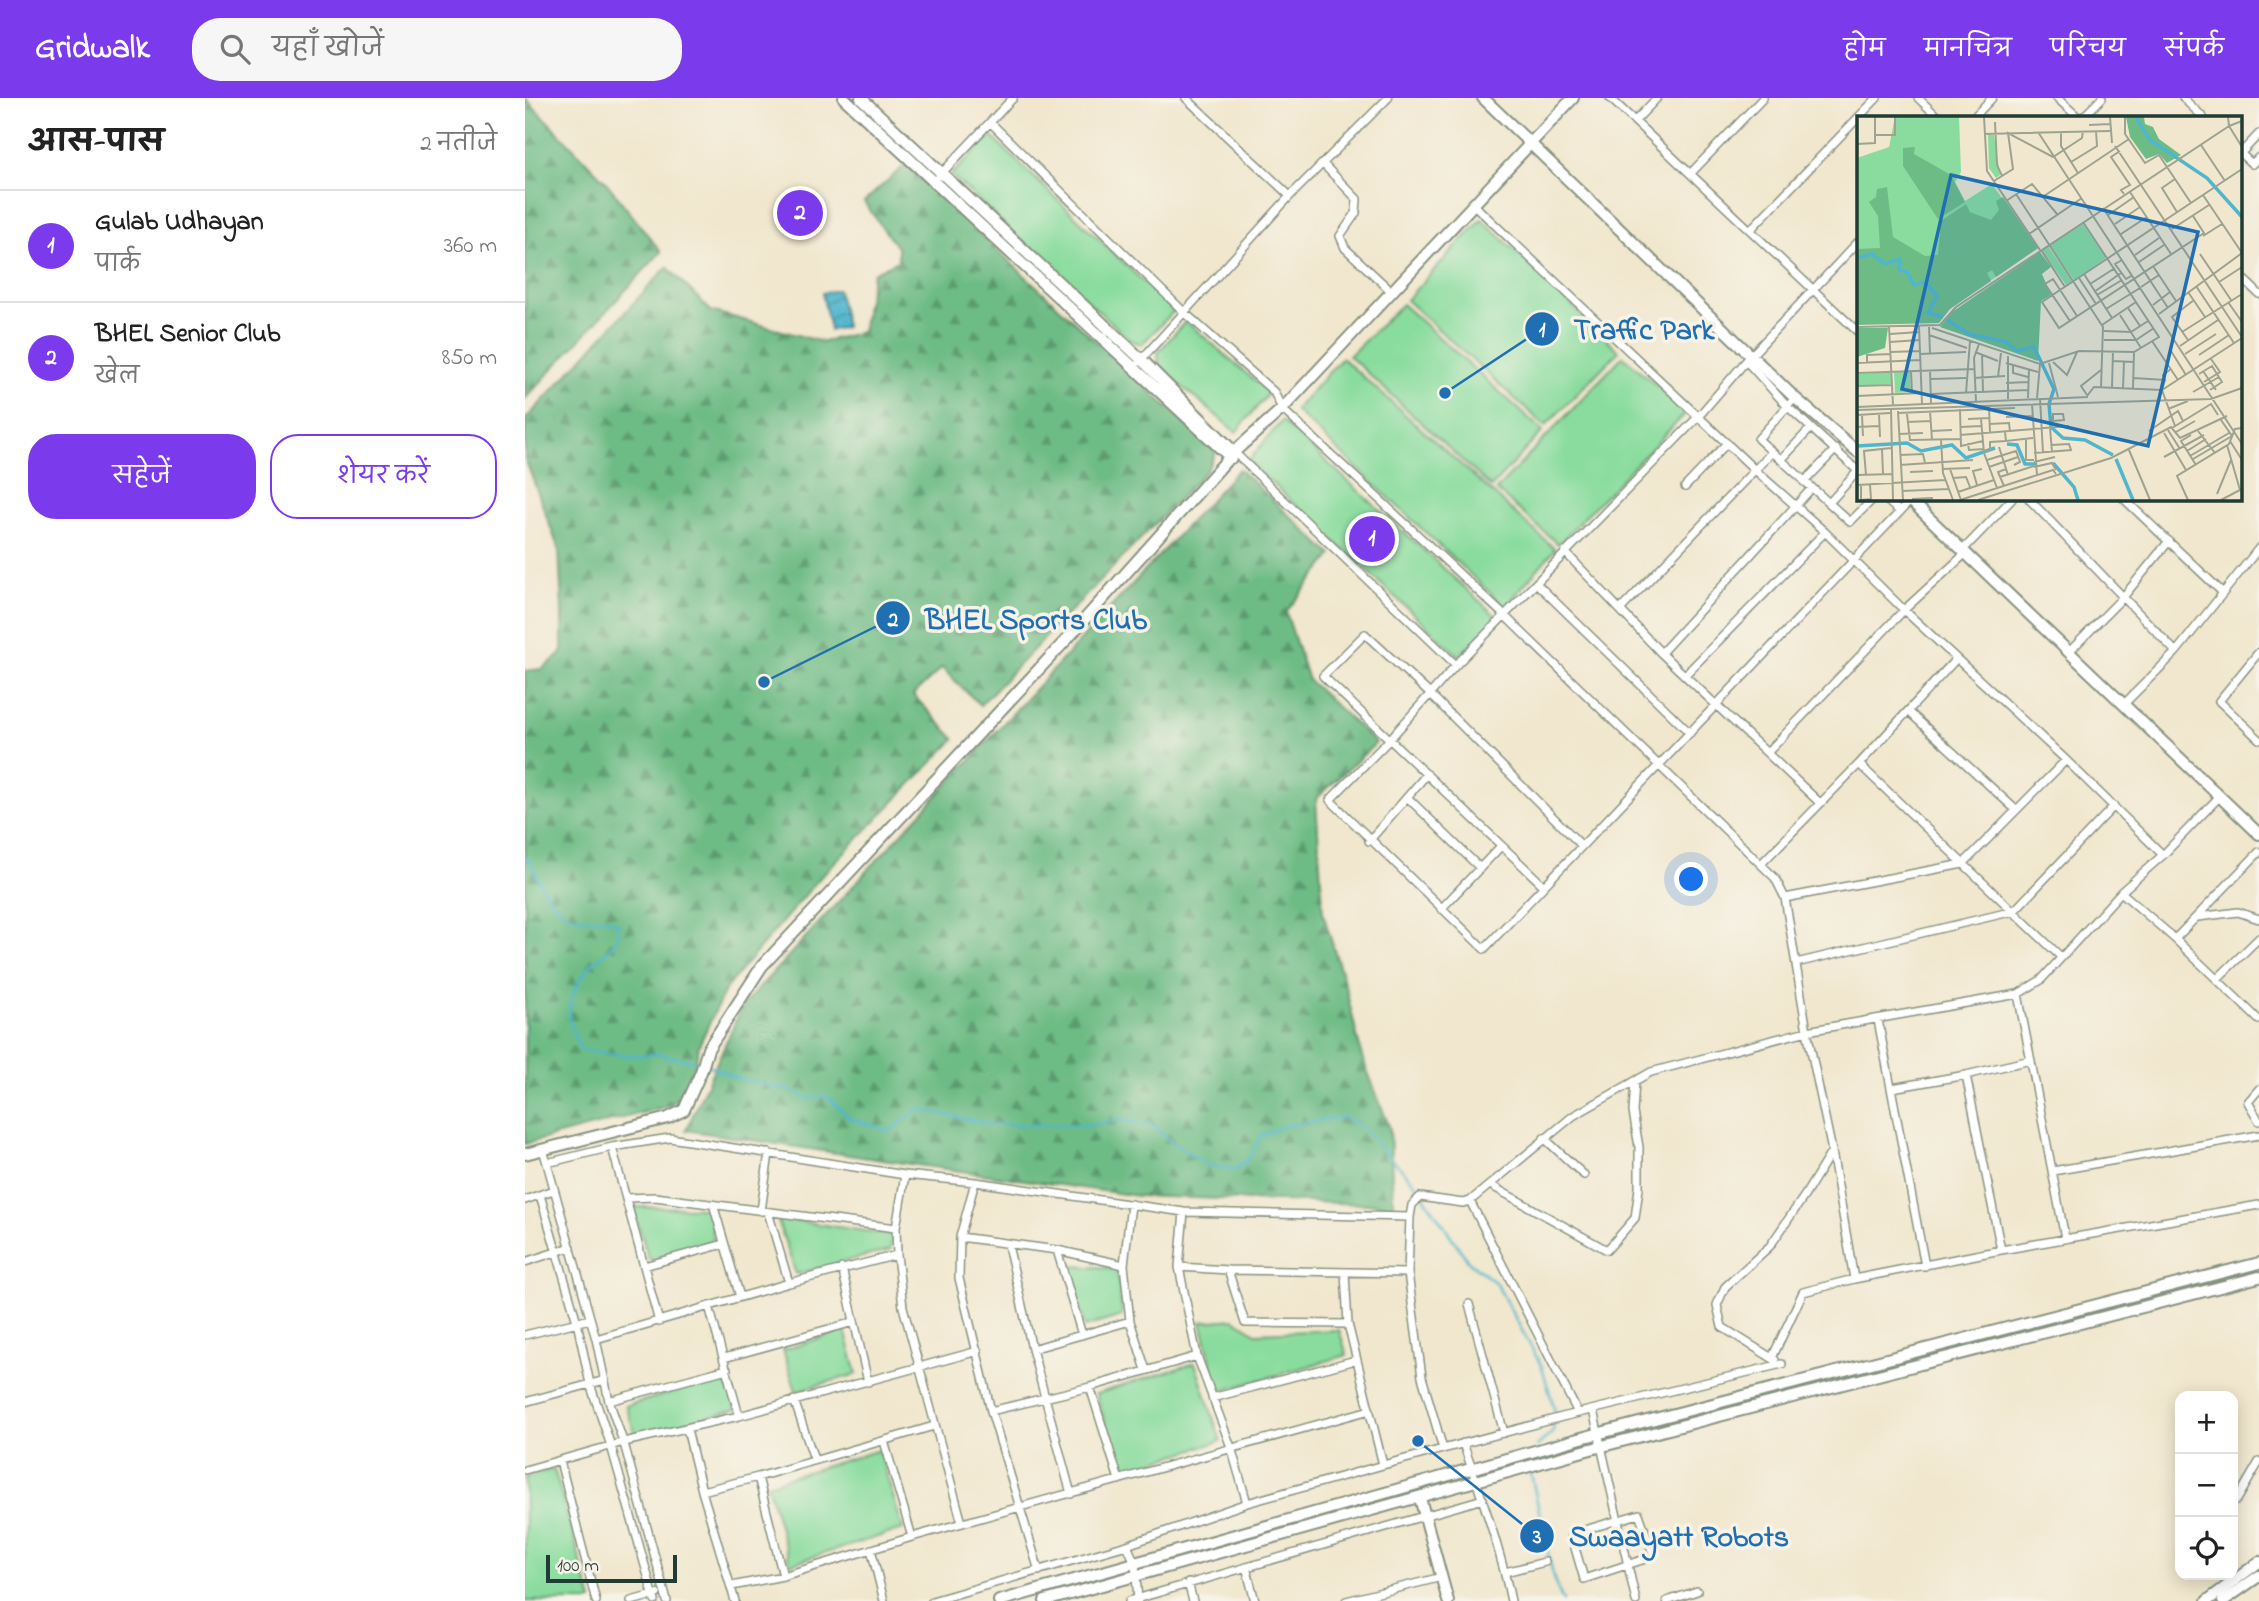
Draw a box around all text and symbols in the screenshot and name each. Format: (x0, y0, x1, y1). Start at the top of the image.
search box (192, 18, 682, 81)
text: Gridwalk (35, 25, 150, 73)
icon: search (216, 30, 254, 68)
text: यहाँ खोजें (272, 31, 383, 69)
text: होम (1843, 33, 1886, 68)
text: मानचित्र (1924, 33, 2012, 68)
text: परिचय (2050, 33, 2126, 68)
text: संपर्क (2164, 33, 2224, 68)
inset map (1857, 116, 2241, 500)
text: आस-पास (28, 122, 164, 166)
text: 2 नतीजे (420, 128, 497, 161)
pin: 2 (777, 187, 823, 239)
text: Gulab Udhayan (95, 204, 263, 242)
text: 1 (47, 230, 55, 263)
text: 360 m (444, 230, 497, 263)
text: पार्क (95, 249, 140, 282)
callout: Traffic Park (1525, 303, 1729, 354)
text: Traffic Park (1574, 310, 1715, 354)
text: BHEL Senior Club (95, 316, 281, 354)
text: 1 (1539, 316, 1546, 346)
text: 2 (45, 342, 57, 375)
text: 850 m (442, 342, 497, 375)
text: खेल (95, 361, 140, 394)
button: सहेजें (28, 434, 256, 519)
button: शेयर करें (270, 434, 497, 519)
pin: 1 (1349, 513, 1395, 565)
callout: BHEL Sports Club (876, 593, 1161, 644)
text: BHEL Sports Club (923, 600, 1147, 644)
text: 2 (887, 606, 899, 636)
your location (1674, 862, 1708, 896)
map controls (2175, 1391, 2238, 1580)
button: + (2175, 1391, 2238, 1454)
button: − (2175, 1454, 2238, 1517)
callout: Swaayatt Robots (1520, 1510, 1803, 1561)
text: Swaayatt Robots (1569, 1517, 1789, 1561)
button: locate (2175, 1517, 2238, 1580)
text: 3 (1532, 1523, 1542, 1553)
scale bar (546, 1552, 677, 1584)
text: 100 m (557, 1553, 599, 1580)

